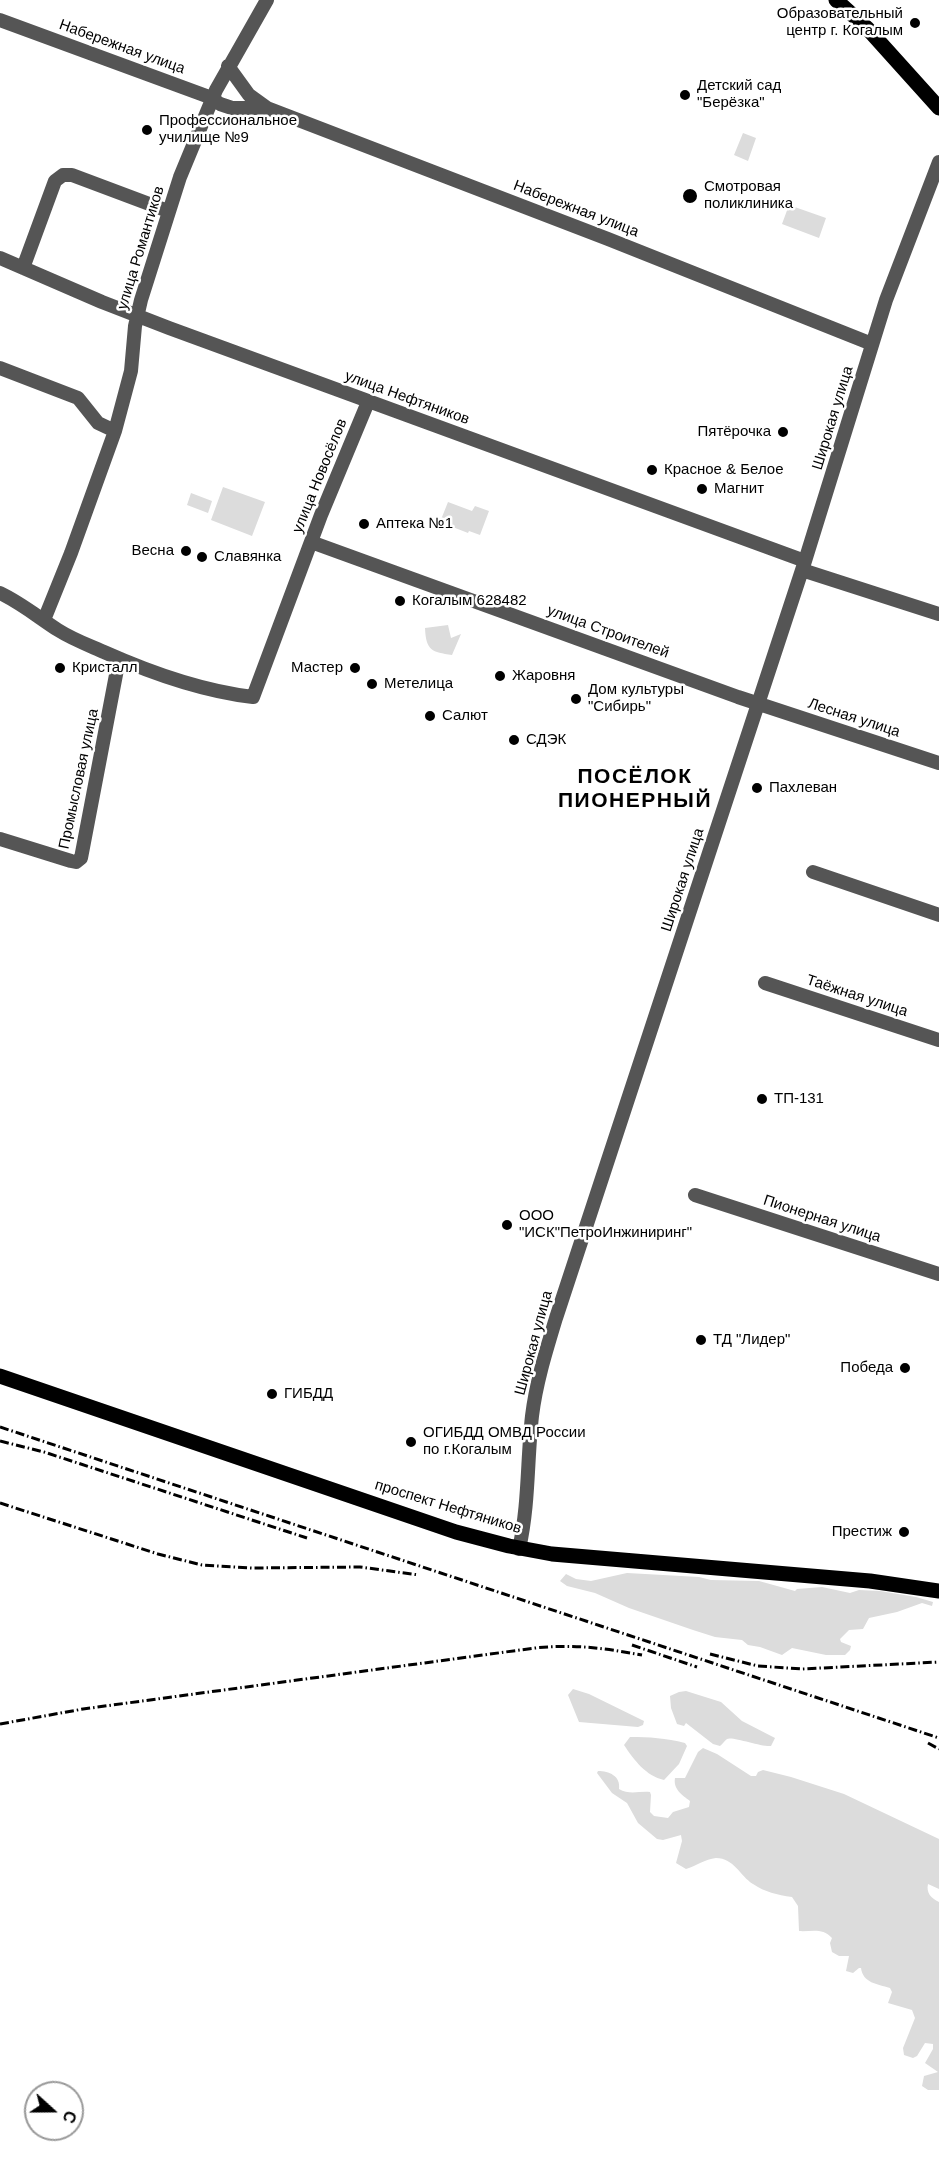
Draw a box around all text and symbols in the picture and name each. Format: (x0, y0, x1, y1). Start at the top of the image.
place label: Образовательный центр г. Когалым (777, 5, 903, 40)
street label: Набережная улица (57, 16, 187, 78)
marker: Образовательный центр г. Когалым (908, 16, 922, 30)
place label: Детский сад "Берёзка" (697, 77, 781, 112)
marker: Детский сад "Берёзка" (678, 88, 692, 102)
place label: Профессиональное училище №9 (159, 112, 297, 147)
marker: Профессиональное училище №9 (140, 123, 154, 137)
street label: Набережная улица (511, 177, 641, 241)
place label: Смотровая поликлиника (704, 178, 793, 213)
street label: улица Романтиков (114, 184, 168, 312)
marker: Смотровая поликлиника (681, 187, 699, 205)
street label: Широкая улица (809, 364, 857, 472)
street label: улица Нефтяников (342, 367, 472, 429)
street label: улица Новосёлов (289, 416, 351, 536)
place label: Пятёрочка (697, 423, 771, 441)
marker: Пятёрочка (776, 425, 790, 439)
place label: Красное & Белое (664, 461, 784, 479)
marker: Красное & Белое (645, 463, 659, 477)
place label: Магнит (714, 480, 764, 498)
marker: Магнит (695, 482, 709, 496)
place label: Аптека №1 (376, 515, 453, 533)
marker: Аптека №1 (357, 517, 371, 531)
place label: Весна (132, 542, 174, 560)
marker: Весна (179, 544, 193, 558)
place label: Славянка (214, 548, 281, 566)
marker: Славянка (195, 550, 209, 564)
place label: Когалым 628482 (412, 592, 527, 610)
marker: Когалым 628482 (393, 594, 407, 608)
street label: улица Строителей (545, 602, 671, 662)
place label: Кристалл (72, 659, 138, 677)
place label: Мастер (291, 659, 343, 677)
marker: Кристалл (53, 661, 67, 675)
marker: Мастер (348, 661, 362, 675)
place label: Жаровня (512, 667, 575, 685)
marker: Жаровня (493, 669, 507, 683)
place label: Метелица (384, 675, 453, 693)
marker: Метелица (365, 677, 379, 691)
place label: Дом культуры "Сибирь" (588, 681, 684, 716)
marker: Дом культуры "Сибирь" (569, 692, 583, 706)
street label: Лесная улица (806, 695, 902, 741)
street label: Промысловая улица (55, 707, 103, 851)
place label: Салют (442, 707, 488, 725)
marker: Салют (423, 709, 437, 723)
place label: СДЭК (526, 731, 566, 749)
marker: СДЭК (507, 733, 521, 747)
district label: ПОСЁЛОК ПИОНЕРНЫЙ (558, 764, 712, 814)
place label: Пахлеван (769, 779, 837, 797)
marker: Пахлеван (750, 781, 764, 795)
street label: Широкая улица (658, 826, 708, 934)
street label: Таёжная улица (804, 971, 910, 1021)
place label: ТП-131 (774, 1090, 824, 1108)
marker: ТП-131 (755, 1092, 769, 1106)
street label: Пионерная улица (761, 1191, 883, 1247)
place label: ООО "ИСК"ПетроИнжиниринг" (519, 1207, 692, 1242)
marker: ООО "ИСК"ПетроИнжиниринг" (500, 1218, 514, 1232)
street label: Широкая улица (511, 1289, 557, 1397)
place label: ТД "Лидер" (713, 1331, 790, 1349)
marker: ТД "Лидер" (694, 1333, 708, 1347)
place label: Победа (840, 1359, 893, 1377)
marker: Победа (898, 1361, 912, 1375)
place label: ГИБДД (284, 1385, 333, 1403)
marker: ГИБДД (265, 1387, 279, 1401)
place label: ОГИБДД ОМВД России по г.Когалым (423, 1424, 586, 1459)
marker: ОГИБДД ОМВД России по г.Когалым (404, 1435, 418, 1449)
street label: проспект Нефтяников (372, 1476, 524, 1538)
place label: Престиж (832, 1523, 892, 1541)
marker: Престиж (897, 1525, 911, 1539)
north arrow (24, 2081, 84, 2141)
text: С (59, 2108, 79, 2125)

